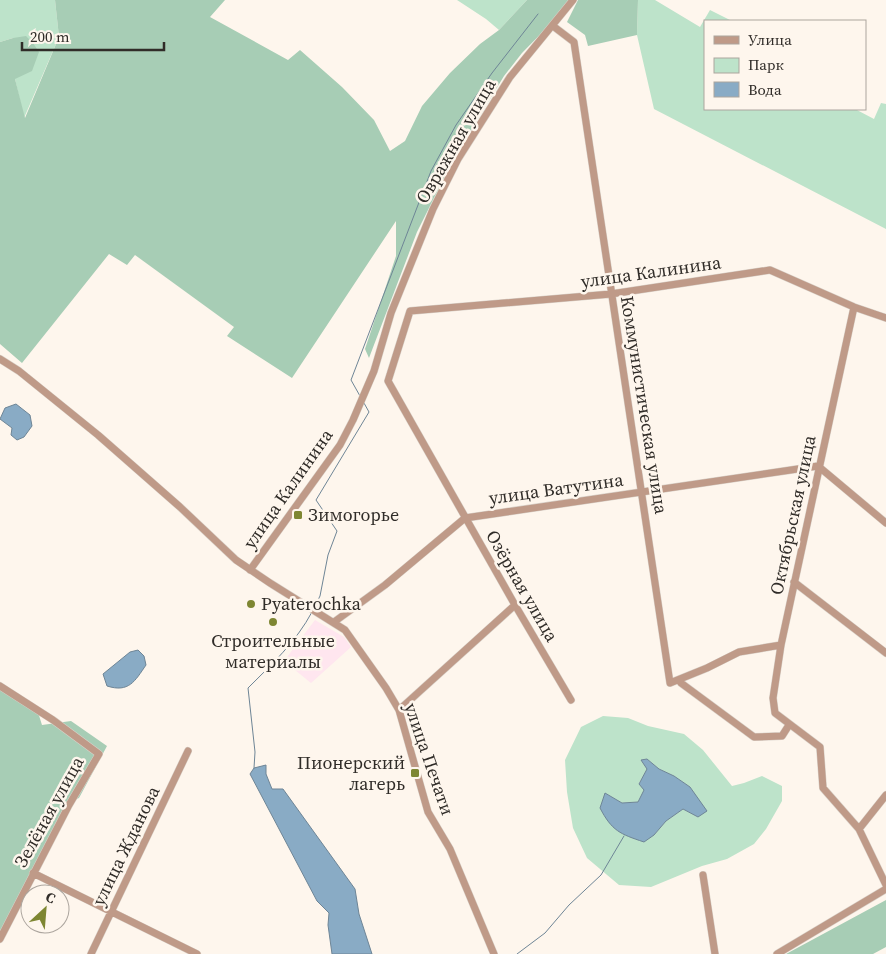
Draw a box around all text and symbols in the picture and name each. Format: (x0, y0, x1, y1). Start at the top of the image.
scale bar (22, 20, 165, 52)
legend (704, 20, 866, 110)
text: 200 m (30, 26, 70, 47)
text: Улица (748, 29, 792, 50)
text: Парк (748, 54, 784, 75)
street label: Овражная улица (410, 73, 502, 208)
text: Вода (748, 79, 782, 100)
street label: улица Калинина (579, 249, 723, 294)
street label: Коммунистическая улица (615, 294, 674, 517)
street label: улица Калинина (237, 423, 339, 554)
street label: Октябрьская улица (763, 432, 822, 597)
street label: улица Ватутина (487, 467, 626, 510)
place label: Зимогорье (308, 502, 399, 527)
marker: Зимогорье (292, 509, 304, 521)
street label: Озёрная улица (480, 525, 565, 647)
place label: Pyaterochka (261, 591, 362, 616)
marker: Pyaterochka (245, 598, 257, 610)
marker: Строительные материалы (267, 616, 279, 628)
place label: Строительные материалы (211, 628, 335, 674)
street label: улица Печати (399, 699, 460, 818)
place label: Пионерский лагерь (297, 750, 405, 796)
street label: Зелёная улица (8, 751, 90, 872)
marker: Пионерский лагерь (409, 767, 421, 779)
street label: улица Жданова (86, 781, 166, 910)
north arrow (20, 884, 70, 934)
text: С (42, 886, 59, 908)

